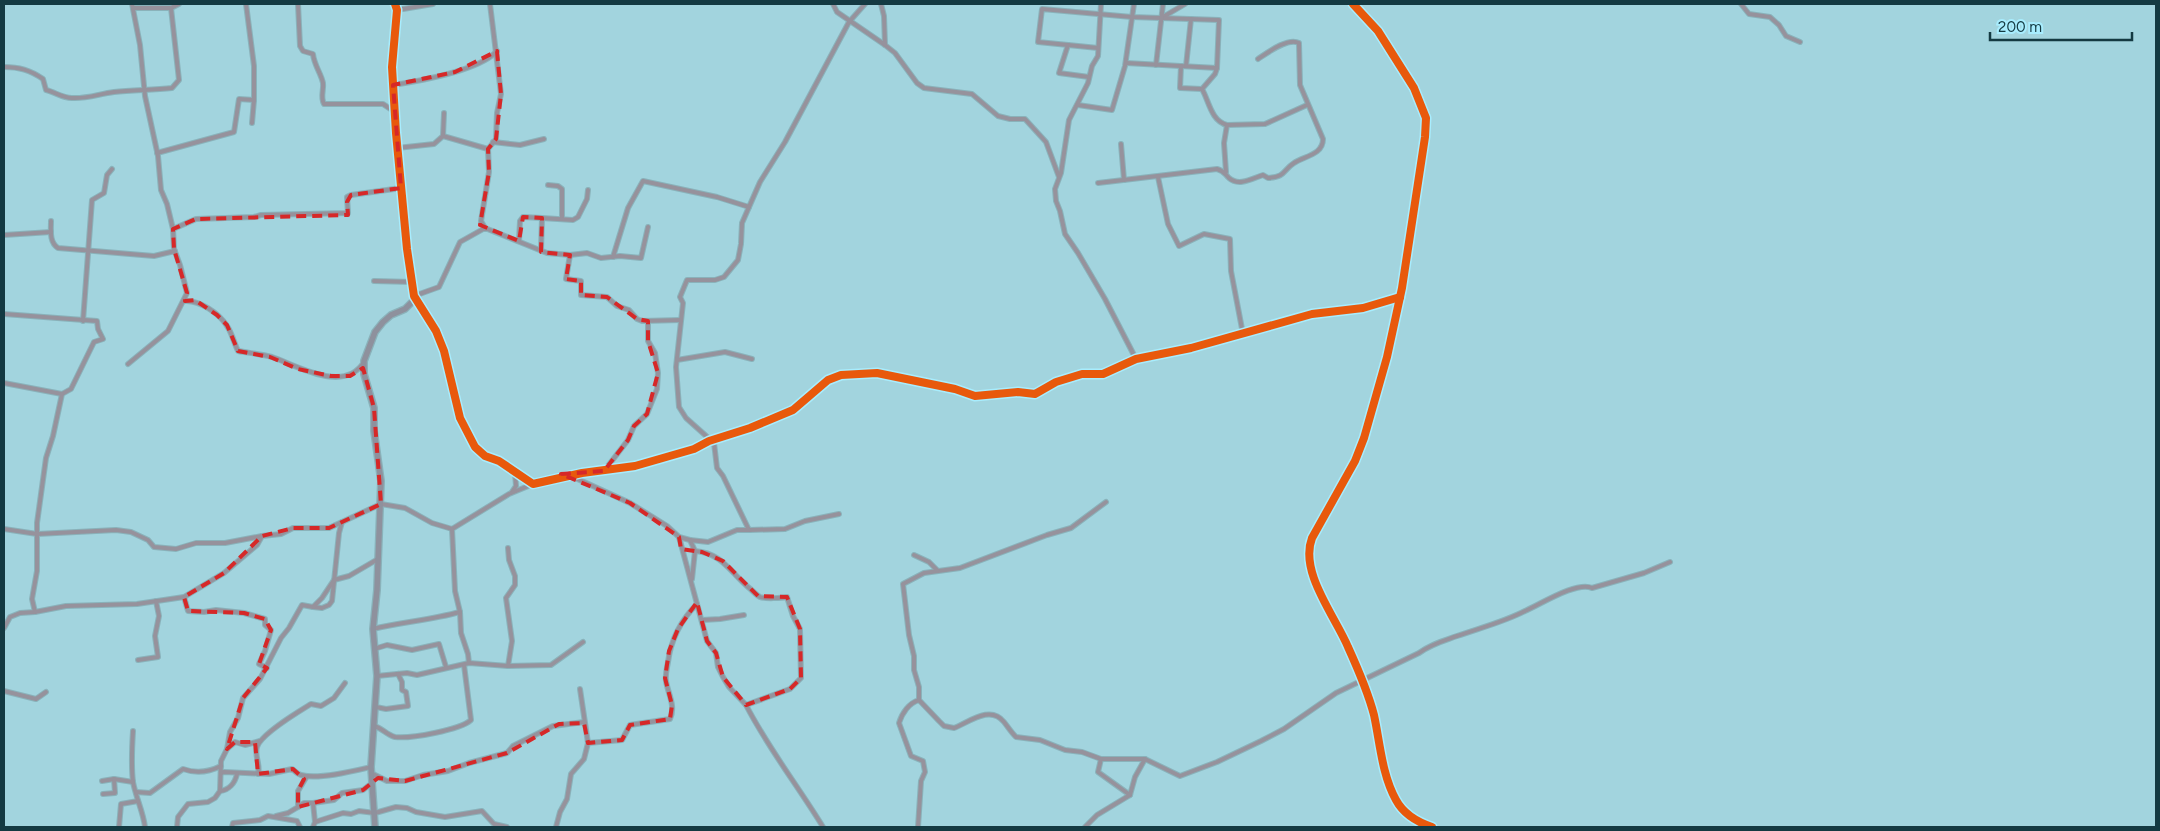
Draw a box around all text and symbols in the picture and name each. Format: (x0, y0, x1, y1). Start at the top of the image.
scale bar (1990, 10, 2132, 42)
text: 200 m (1998, 18, 2042, 36)

